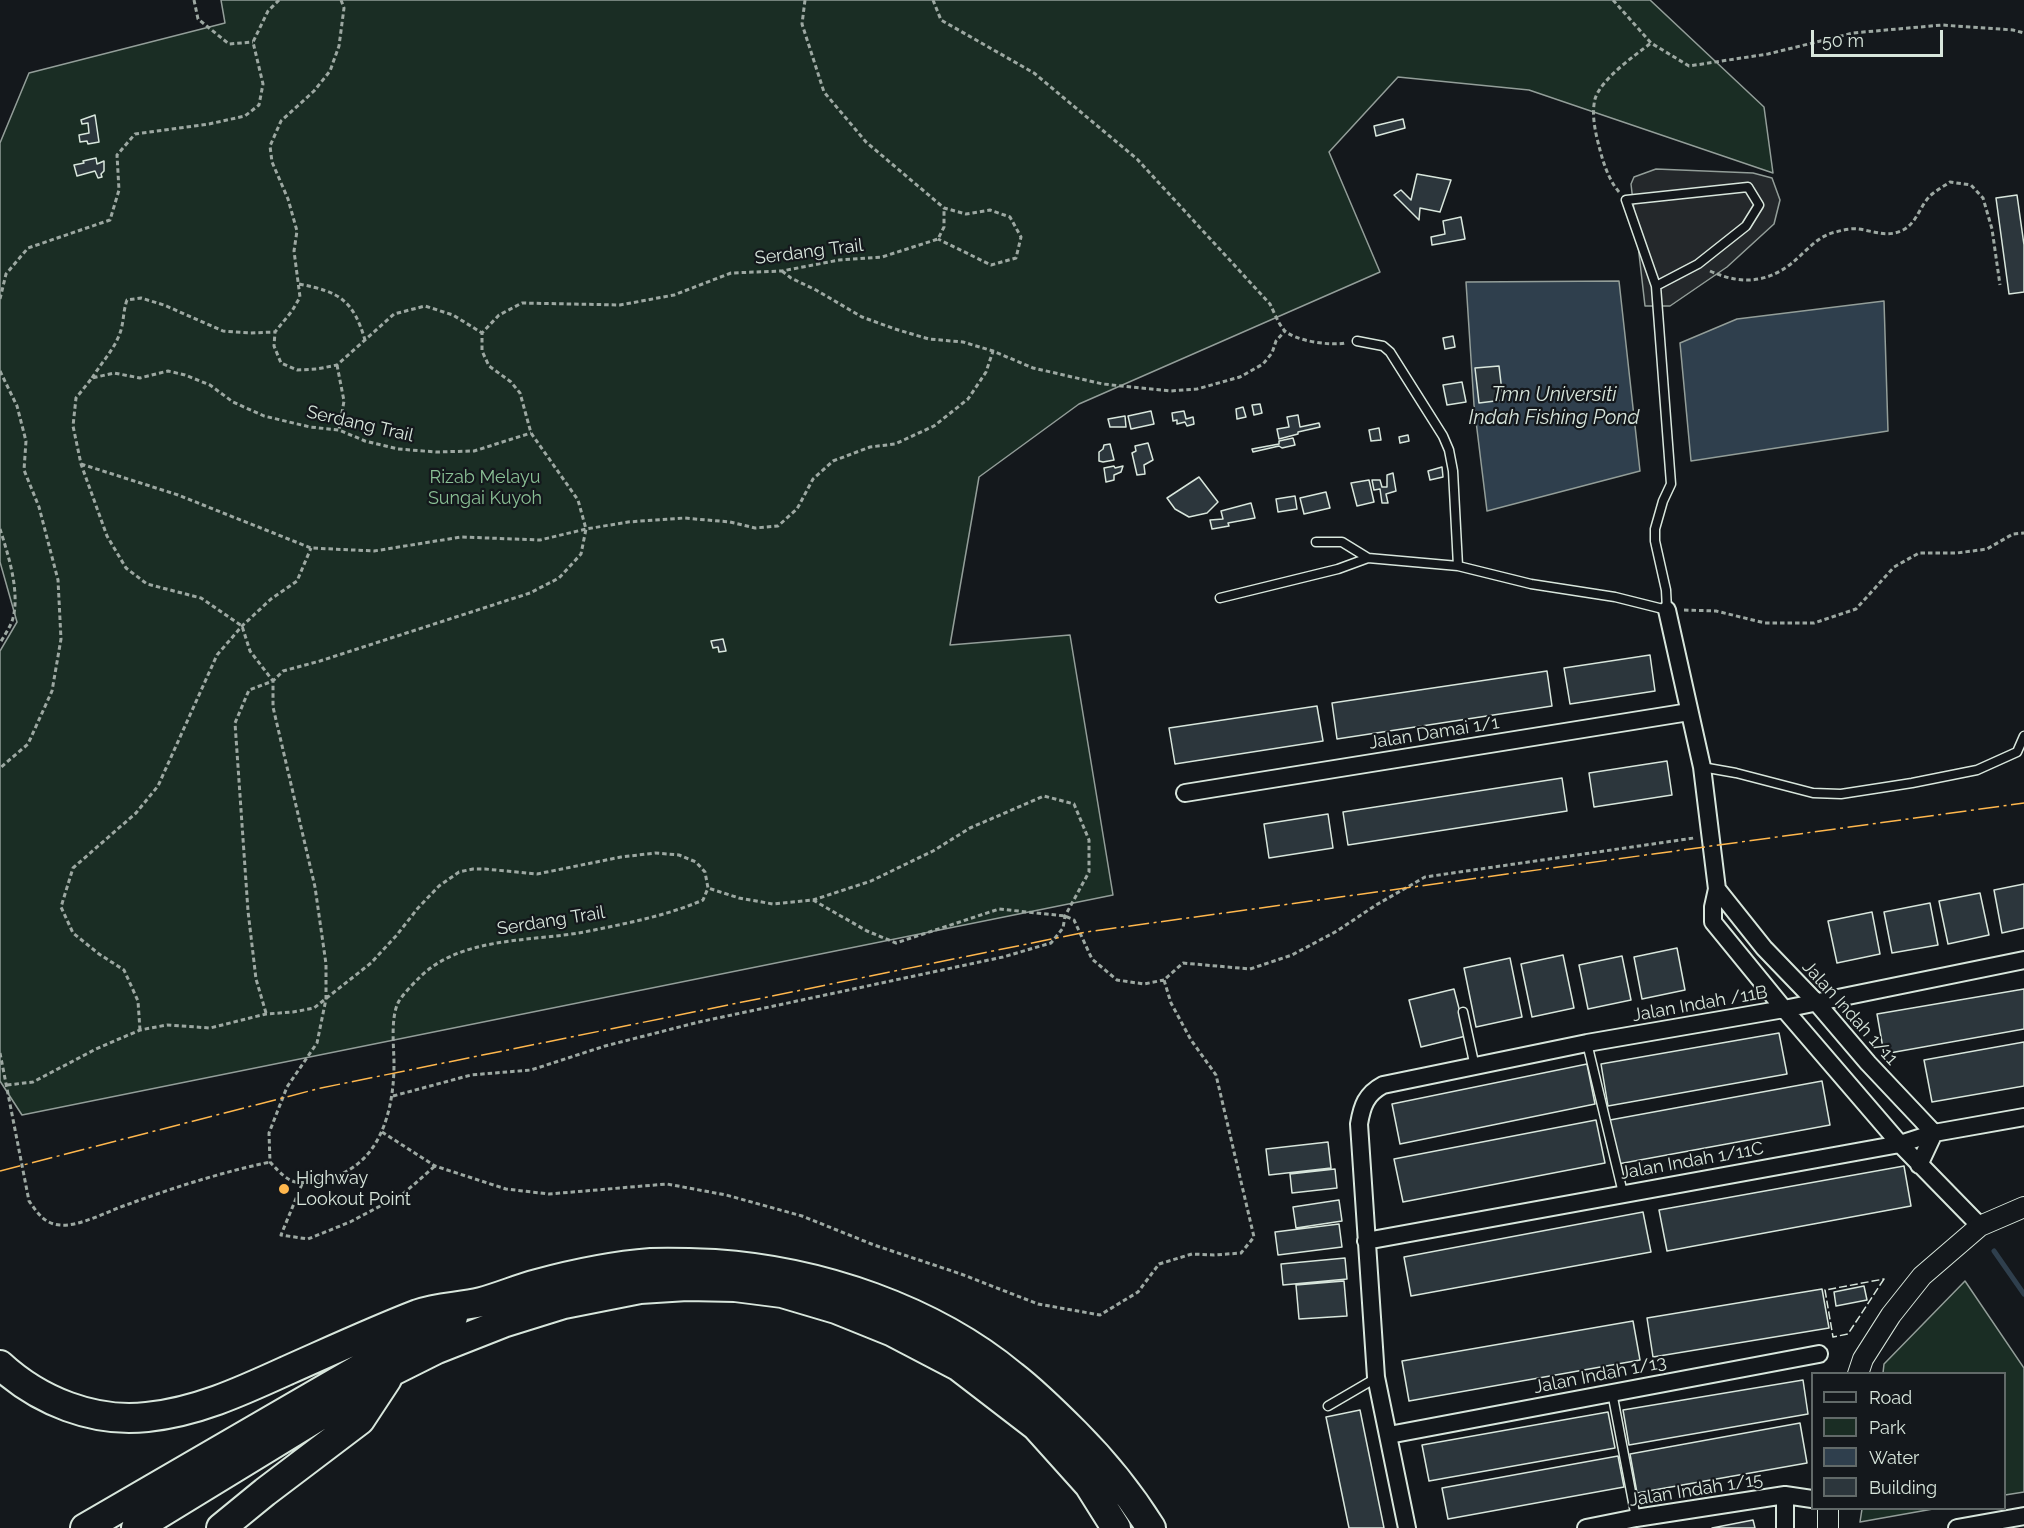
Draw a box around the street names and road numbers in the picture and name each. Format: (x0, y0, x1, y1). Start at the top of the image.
street label: Serdang Trail (754, 235, 864, 269)
street label: Serdang Trail (304, 401, 416, 447)
street label: Jalan Damai 1/1 (1367, 712, 1501, 754)
street label: Serdang Trail (495, 902, 607, 940)
street label: Jalan Indah 1/11 (1798, 956, 1902, 1070)
street label: Jalan Indah /11B (1631, 981, 1769, 1027)
street label: Jalan Indah 1/11C (1619, 1138, 1765, 1184)
street label: Jalan Indah 1/13 (1532, 1352, 1668, 1398)
street label: Jalan Indah 1/15 (1628, 1469, 1764, 1511)

